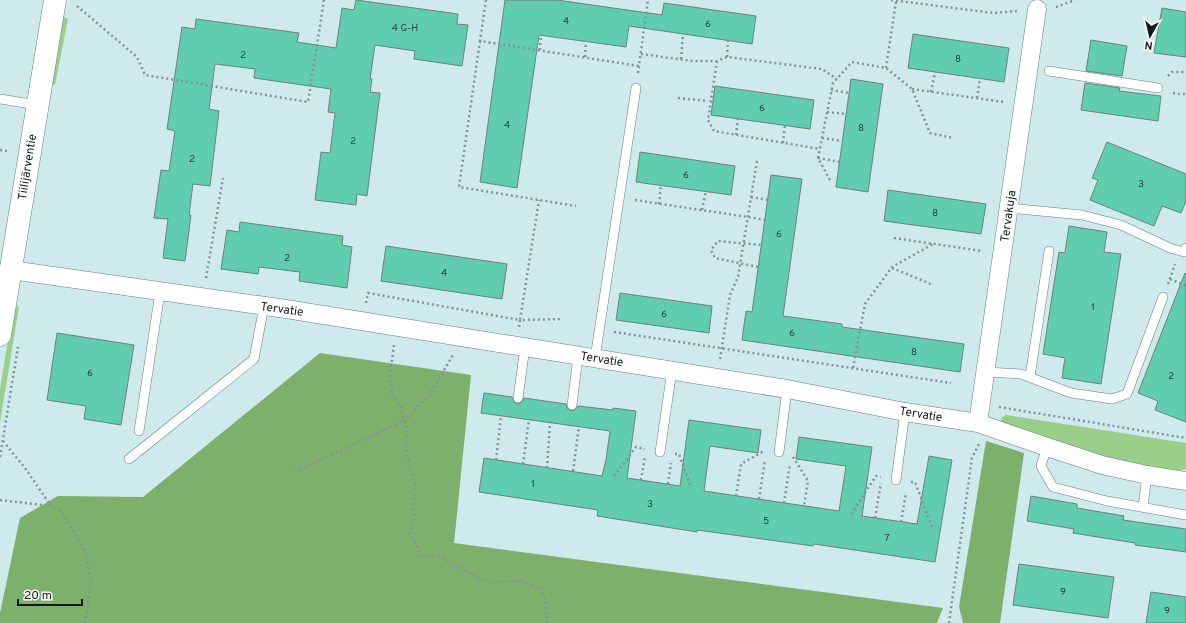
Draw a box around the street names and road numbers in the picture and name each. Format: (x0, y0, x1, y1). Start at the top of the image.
street label: Tiilijärventie (15, 133, 41, 201)
street label: Tervakuja (997, 189, 1021, 243)
street label: Tervatie (259, 299, 304, 321)
street label: Tervatie (579, 349, 624, 371)
street label: Tervatie (898, 404, 943, 426)

